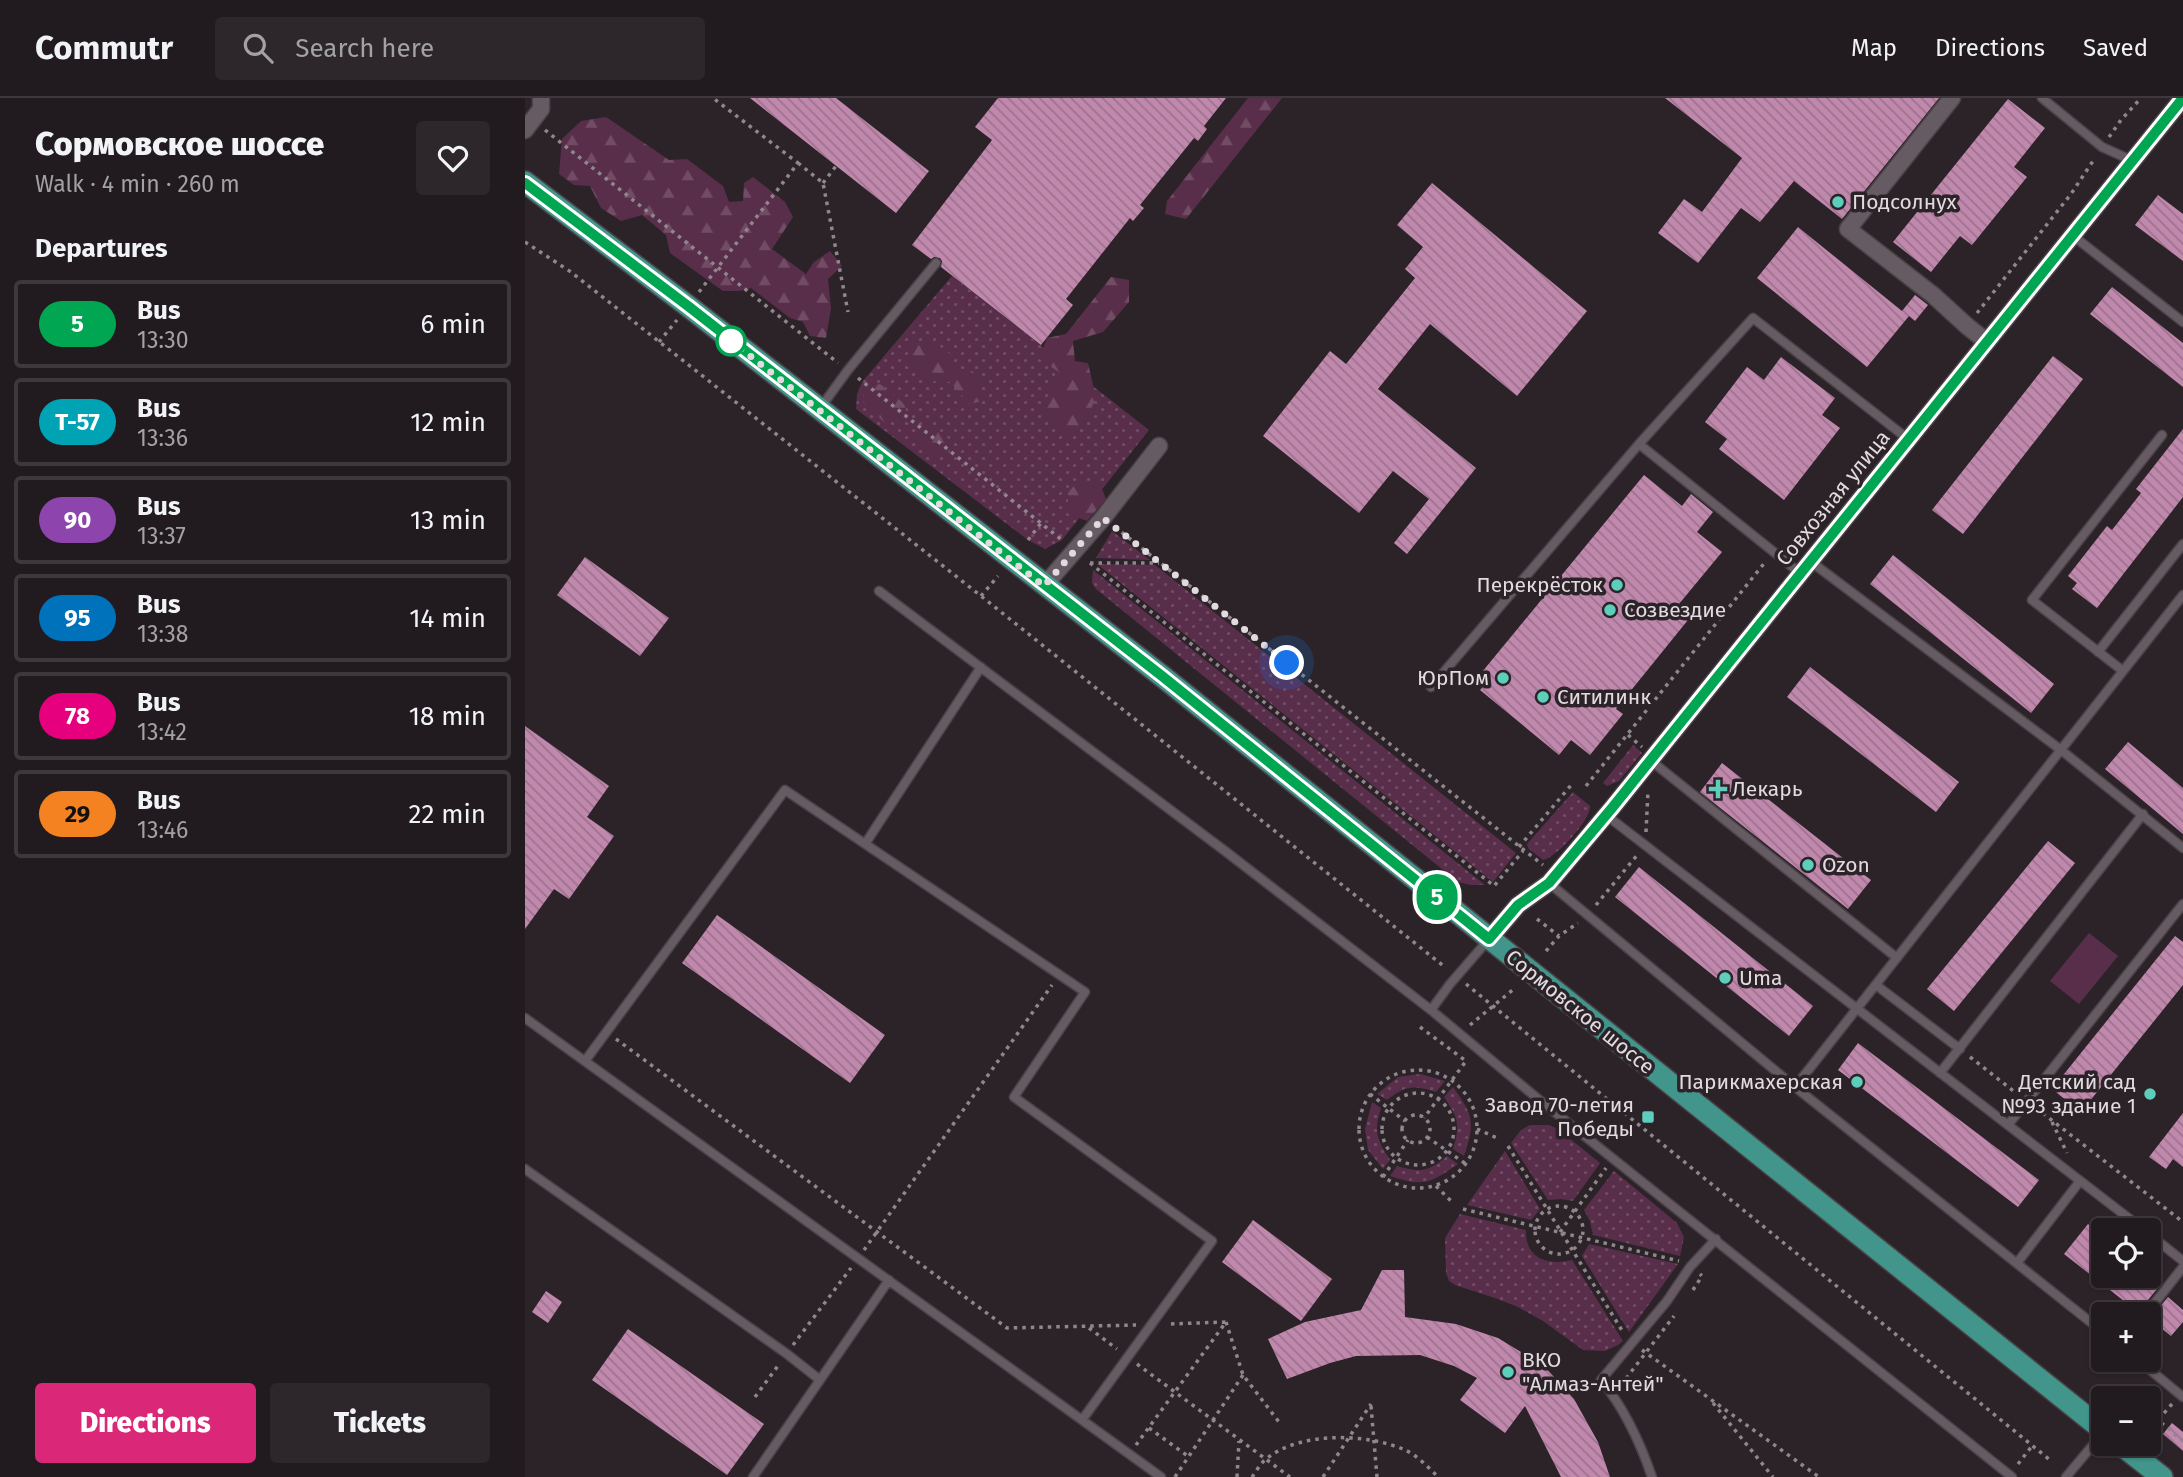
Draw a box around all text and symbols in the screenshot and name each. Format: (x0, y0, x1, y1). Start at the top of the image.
search box (215, 17, 705, 80)
text: Commutr (35, 28, 173, 68)
icon: search (239, 29, 277, 67)
text: Search here (295, 33, 434, 64)
text: Map (1851, 34, 1897, 62)
text: Directions (1935, 34, 2045, 62)
text: Saved (2083, 34, 2148, 62)
button: heart (416, 121, 490, 195)
text: Сормовское шоссе (35, 124, 324, 164)
text: Walk · 4 min · 260 m (35, 170, 240, 198)
place label: Подсолнух (1852, 189, 1957, 215)
marker: Подсолнух (1830, 194, 1846, 210)
text: Departures (35, 233, 168, 264)
text: Bus (137, 295, 180, 326)
text: 6 min (420, 309, 486, 340)
text: 5 (71, 310, 84, 338)
text: 13:30 (137, 326, 188, 354)
unlabelled marker (716, 326, 746, 356)
text: Bus (137, 393, 180, 424)
text: 12 min (410, 407, 486, 438)
text: Т-57 (55, 408, 100, 436)
text: 13:36 (137, 424, 188, 452)
street label: Совхозная улица (1770, 425, 1896, 571)
text: Bus (137, 491, 180, 522)
text: 13 min (410, 505, 486, 536)
text: 90 (64, 506, 91, 534)
text: 13:37 (137, 522, 186, 550)
place label: Перекрёсток (1476, 572, 1603, 598)
marker: Перекрёсток (1609, 577, 1625, 593)
text: Bus (137, 589, 180, 620)
place label: Созвездие (1624, 597, 1726, 623)
marker: Созвездие (1602, 602, 1618, 618)
text: 14 min (409, 603, 486, 634)
text: 95 (64, 604, 91, 632)
text: 13:38 (137, 620, 188, 648)
your location (1269, 645, 1304, 680)
place label: ЮрПом (1417, 665, 1489, 691)
marker: ЮрПом (1495, 670, 1511, 686)
place label: Ситилинк (1557, 684, 1651, 710)
text: Bus (137, 687, 180, 718)
marker: Ситилинк (1535, 689, 1551, 705)
text: 18 min (409, 701, 486, 732)
text: 78 (65, 702, 90, 730)
text: 13:42 (137, 718, 187, 746)
place label: Лекарь (1732, 776, 1803, 802)
marker: Лекарь (1710, 781, 1726, 797)
text: Bus (137, 785, 180, 816)
text: 22 min (409, 799, 486, 830)
text: 29 (65, 800, 90, 828)
text: 13:46 (137, 816, 188, 844)
place label: Ozon (1822, 852, 1870, 878)
marker: Ozon (1800, 857, 1816, 873)
line badge: 5 (1414, 874, 1460, 920)
text: 5 (1431, 883, 1443, 911)
street label: Сормовское шоссе (1500, 944, 1660, 1080)
place label: Uma (1739, 965, 1782, 991)
marker: Uma (1717, 970, 1733, 986)
place label: Парикмахерская (1678, 1069, 1843, 1095)
place label: Детский сад №93 здание 1 (2001, 1069, 2136, 1119)
marker: Парикмахерская (1849, 1074, 1865, 1090)
marker: Детский сад №93 здание 1 (2142, 1086, 2158, 1102)
place label: Завод 70-летия Победы (1485, 1092, 1634, 1142)
marker: Завод 70-летия Победы (1640, 1109, 1656, 1125)
map controls (2091, 1218, 2161, 1456)
button: locate (2091, 1218, 2161, 1288)
button: + (2091, 1302, 2161, 1372)
place label: ВКО "Алмаз-Антей" (1522, 1347, 1664, 1397)
marker: ВКО "Алмаз-Антей" (1500, 1364, 1516, 1380)
button: Directions (35, 1383, 256, 1463)
button: Tickets (270, 1383, 490, 1463)
button: − (2091, 1386, 2161, 1456)

